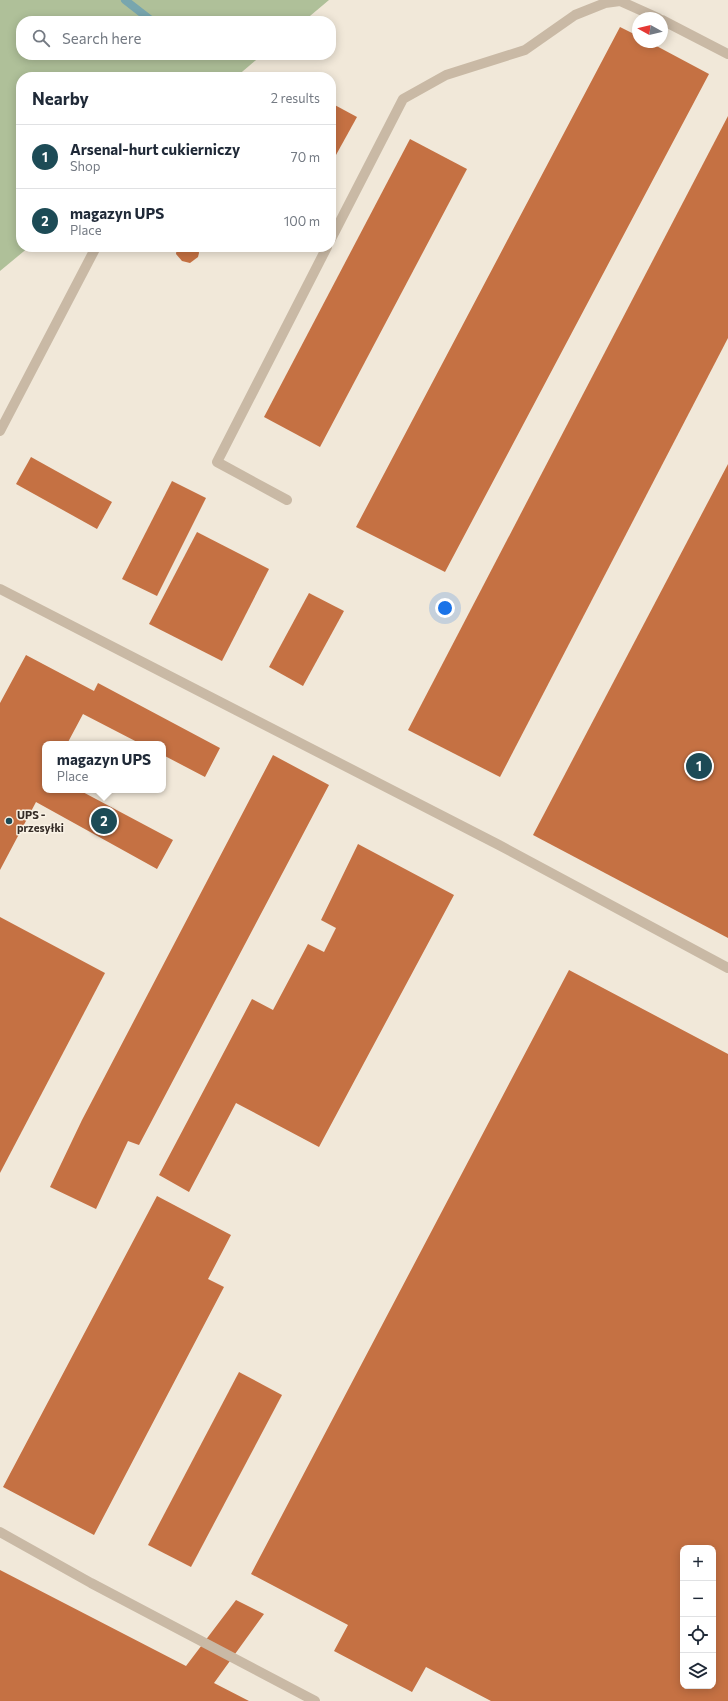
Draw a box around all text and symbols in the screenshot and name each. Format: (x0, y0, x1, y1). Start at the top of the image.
north arrow (632, 12, 668, 48)
search box (16, 16, 336, 60)
icon: search (30, 27, 52, 49)
text: Search here (62, 29, 141, 47)
text: Nearby (32, 88, 89, 109)
text: 2 results (271, 90, 320, 106)
text: Arsenal-hurt cukierniczy (70, 140, 240, 158)
text: 1 (42, 149, 48, 165)
text: 70 m (291, 149, 320, 165)
text: Shop (70, 158, 101, 174)
text: magazyn UPS (70, 204, 164, 222)
text: 2 (41, 213, 49, 229)
text: 100 m (284, 213, 320, 229)
text: Place (70, 222, 102, 238)
your location (435, 598, 455, 618)
popup (42, 741, 166, 793)
text: magazyn UPS (57, 750, 151, 768)
pin: 1 (686, 751, 712, 781)
text: Place (57, 768, 88, 784)
pin: 2 (91, 806, 117, 836)
place label: UPS - przesyłki (17, 808, 64, 834)
marker: UPS - przesyłki (4, 816, 14, 826)
map controls (680, 1545, 716, 1689)
button: + (680, 1545, 716, 1581)
button: − (680, 1581, 716, 1617)
button: locate (680, 1617, 716, 1653)
button: layers (680, 1653, 716, 1689)

